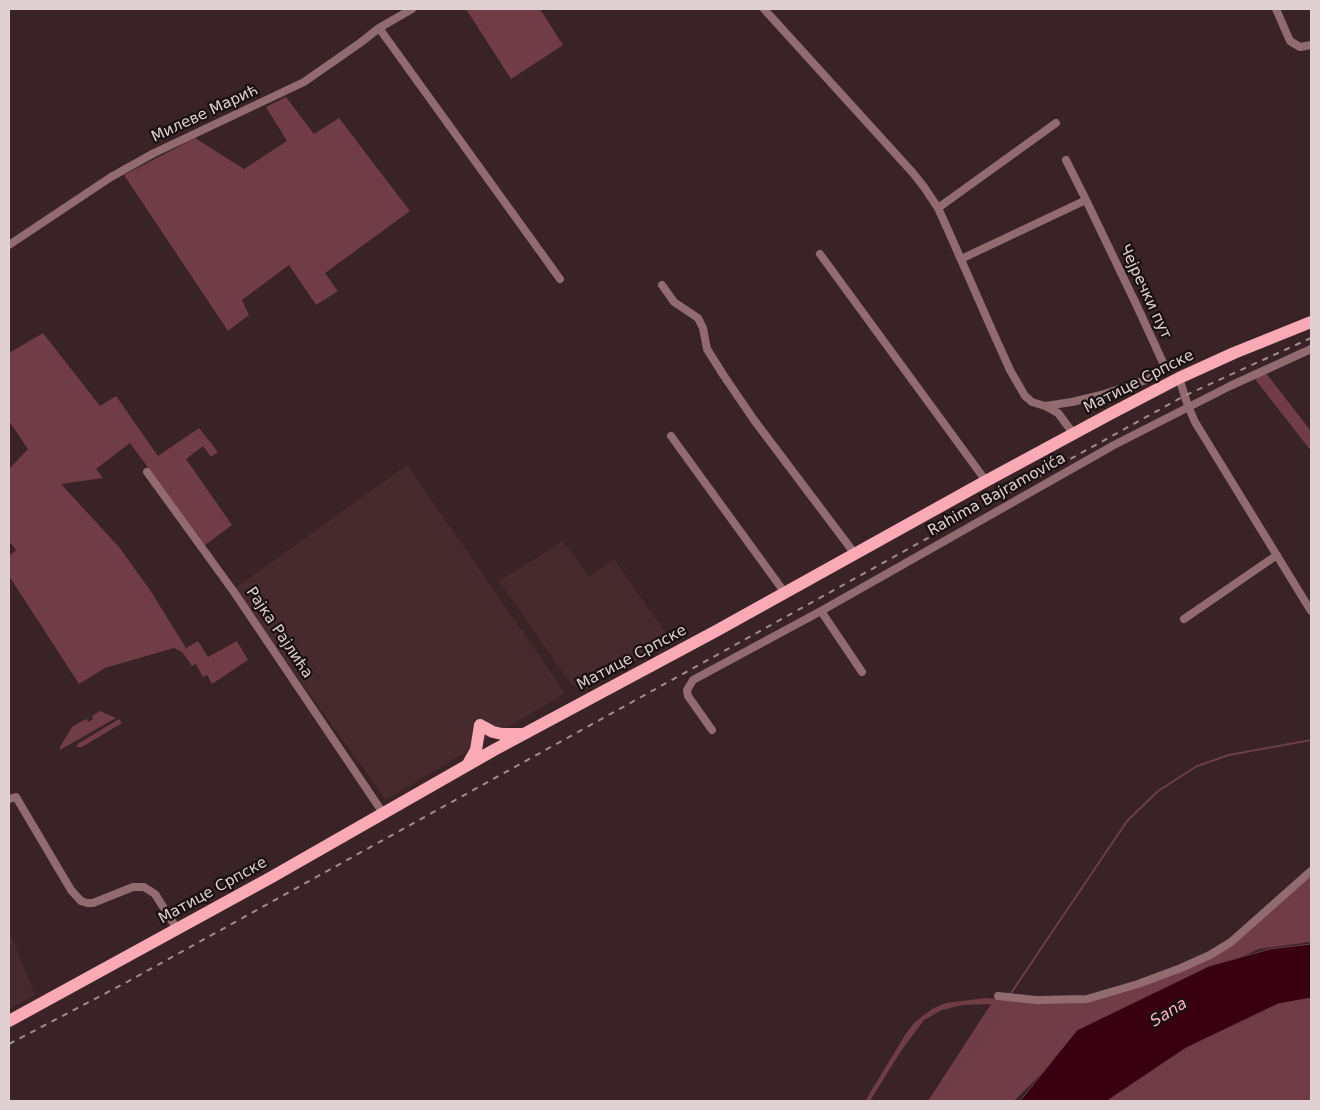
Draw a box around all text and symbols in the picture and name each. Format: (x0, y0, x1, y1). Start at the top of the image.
street label: Милеве Мaрић (149, 81, 261, 147)
street label: Чејречки пут (1115, 242, 1175, 342)
street label: Матице Српске (1081, 346, 1197, 418)
street label: Rahima Bajramovića (925, 450, 1069, 540)
street label: Рајка Рајлића (242, 584, 316, 682)
street label: Матице Српске (574, 622, 690, 694)
street label: Матице Српске (156, 854, 270, 928)
water label: Sana (1147, 994, 1191, 1032)

